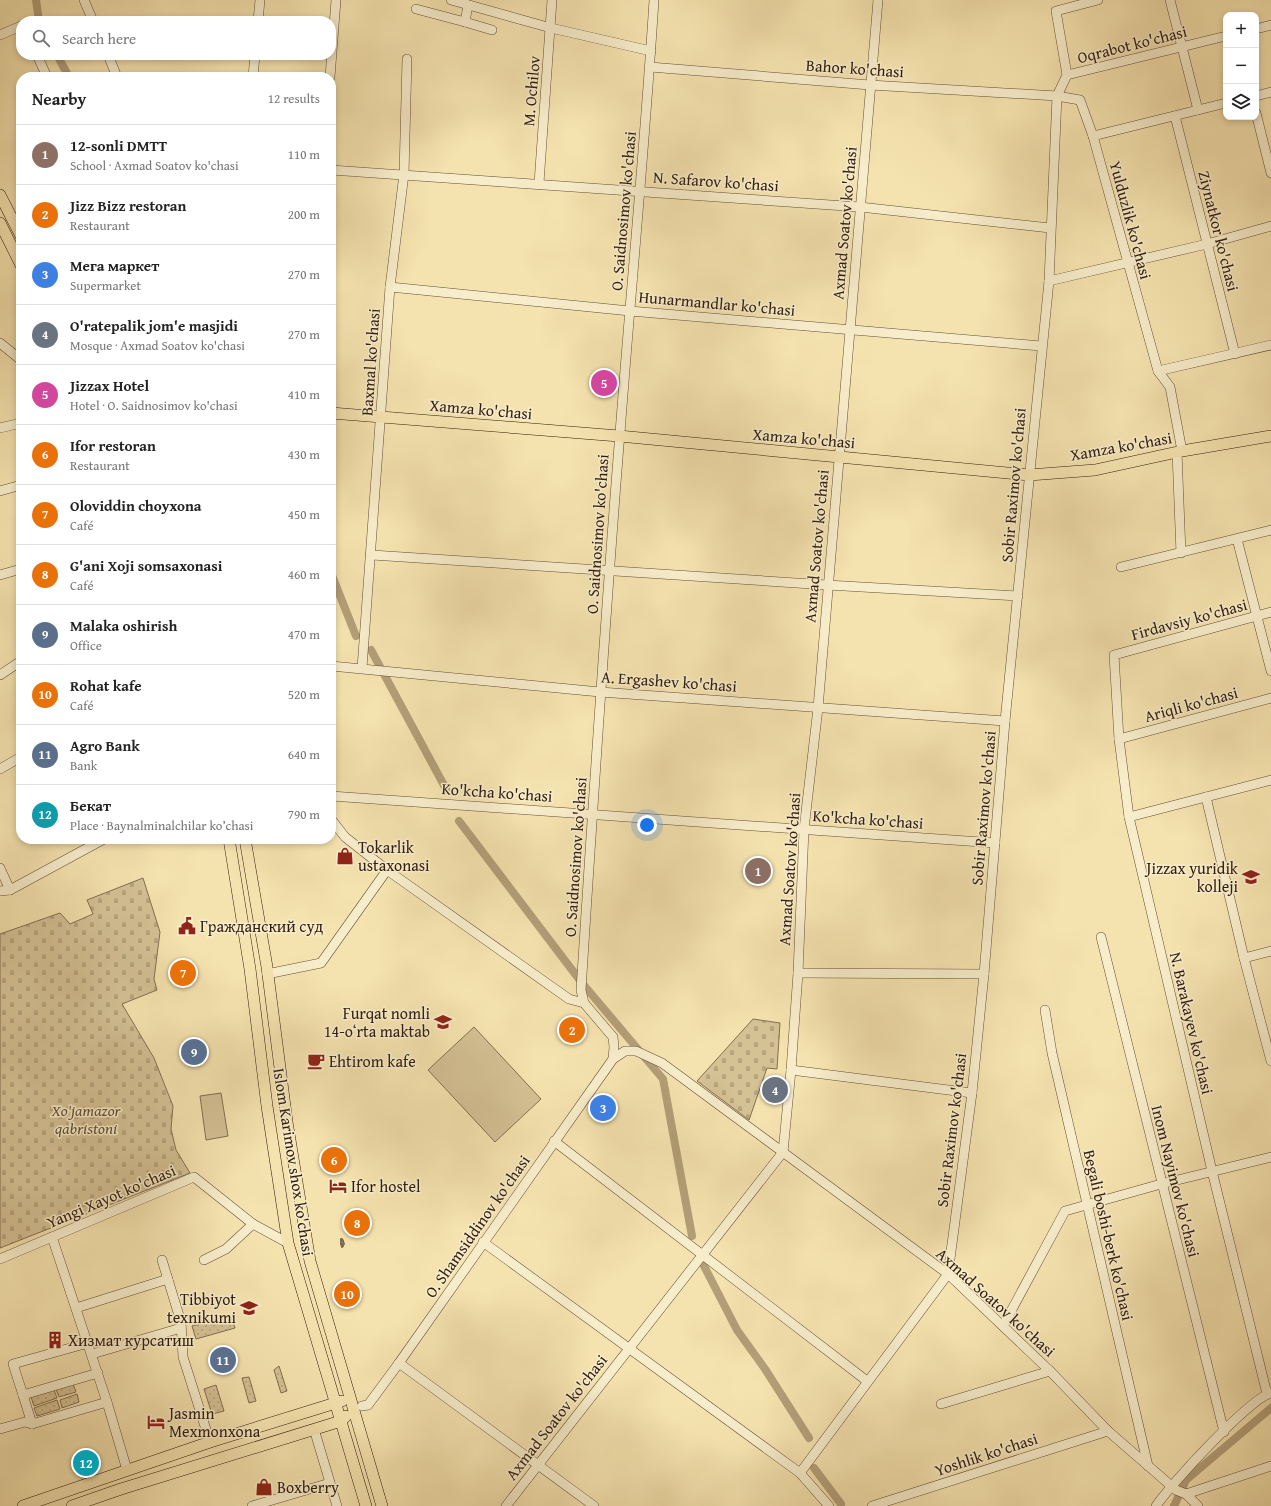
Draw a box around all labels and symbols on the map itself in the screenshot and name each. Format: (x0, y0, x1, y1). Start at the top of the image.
street label: Oqrabot ko'chasi (1075, 19, 1190, 69)
street label: Bahor ko'chasi (805, 53, 905, 83)
street label: M. Ochilov (516, 55, 546, 127)
street label: O. Saidnosimov ko'chasi (604, 130, 642, 292)
street label: Axmad Soatov ko'chasi (825, 145, 863, 300)
street label: Yulduzlik ko'chasi (1104, 158, 1158, 282)
street label: N. Safarov ko'chasi (652, 165, 780, 197)
street label: Ziynatkor ko'chasi (1192, 168, 1246, 294)
street label: Hunarmandlar ko'chasi (638, 284, 797, 322)
street label: Baxmal ko'chasi (354, 307, 386, 417)
pin: 5 (591, 368, 617, 398)
street label: Xamza ko'chasi (429, 393, 534, 425)
street label: Sobir Raximov ko'chasi (994, 406, 1032, 563)
street label: Xamza ko'chasi (752, 422, 857, 454)
street label: Xamza ko'chasi (1068, 425, 1174, 467)
street label: O. Saidnosimov ko'chasi (579, 453, 615, 615)
street label: Axmad Soatov ko'chasi (797, 468, 835, 623)
street label: Firdavsiy ko'chasi (1128, 592, 1250, 646)
street label: A. Ergashev ko'chasi (600, 664, 738, 698)
street label: Ariqli ko'chasi (1142, 680, 1241, 728)
street label: Sobir Raximov ko'chasi (964, 729, 1002, 886)
street label: Ko'kcha ko'chasi (441, 776, 554, 808)
street label: O. Saidnosimov ko'chasi (557, 776, 593, 938)
street label: Axmad Soatov ko'chasi (772, 791, 806, 946)
street label: Ko'kcha ko'chasi (812, 803, 925, 835)
your location (637, 815, 657, 835)
place label: Tokarlik ustaxonasi (358, 835, 430, 877)
shop icon: Tokarlik ustaxonasi (335, 846, 355, 866)
pin: 1 (745, 856, 771, 886)
place label: Jizzax yuridik kolleji (1144, 856, 1239, 898)
school or university icon: Jizzax yuridik kolleji (1241, 867, 1261, 887)
place label: Гражданский суд (200, 914, 324, 938)
public building icon: Гражданский суд (177, 916, 197, 936)
street label: N. Barakayev ko'chasi (1164, 950, 1220, 1097)
pin: 7 (170, 958, 196, 988)
place label: Furqat nomli 14-oʻrta maktab (324, 1001, 431, 1043)
school or university icon: Furqat nomli 14-oʻrta maktab (433, 1012, 453, 1032)
pin: 2 (559, 1015, 585, 1045)
pin: 9 (181, 1037, 207, 1067)
place label: Ehtirom kafe (329, 1049, 416, 1073)
cafe icon: Ehtirom kafe (306, 1051, 326, 1071)
street label: Sobir Raximov ko'chasi (930, 1051, 972, 1208)
street label: Islom Karimov shox ko'chasi (267, 1066, 321, 1258)
pin: 4 (762, 1075, 788, 1105)
pin: 3 (590, 1093, 616, 1123)
park label: Xo'jamazor qabristoni (51, 1098, 122, 1140)
street label: Inom Nayimov ko'chasi (1145, 1102, 1207, 1260)
pin: 6 (321, 1145, 347, 1175)
street label: Begali boshi-berk ko'chasi (1078, 1147, 1140, 1323)
street label: O. Shamsiddinov ko'chasi (419, 1149, 536, 1302)
street label: Yangi Xayot ko'chasi (43, 1158, 180, 1234)
place label: Ifor hostel (351, 1174, 421, 1198)
hotel icon: Ifor hostel (328, 1176, 348, 1196)
pin: 8 (344, 1208, 370, 1238)
street label: Axmad Soatov ko'chasi (931, 1242, 1061, 1363)
pin: 10 (334, 1279, 360, 1309)
place label: Tibbiyot texnikumi (167, 1287, 237, 1329)
school or university icon: Tibbiyot texnikumi (239, 1298, 259, 1318)
place label: Хизмат курсатиш (68, 1328, 194, 1352)
building icon: Хизмат курсатиш (45, 1330, 65, 1350)
pin: 11 (210, 1345, 236, 1375)
street label: Axmad Soatov ko'chasi (499, 1349, 613, 1485)
place label: Jasmin Mexmonxona (167, 1401, 261, 1443)
hotel icon: Jasmin Mexmonxona (146, 1412, 166, 1432)
street label: Yoshlik ko'chasi (931, 1426, 1041, 1482)
pin: 12 (73, 1448, 99, 1478)
place label: Boxberry (277, 1475, 339, 1499)
shop icon: Boxberry (254, 1477, 274, 1497)

